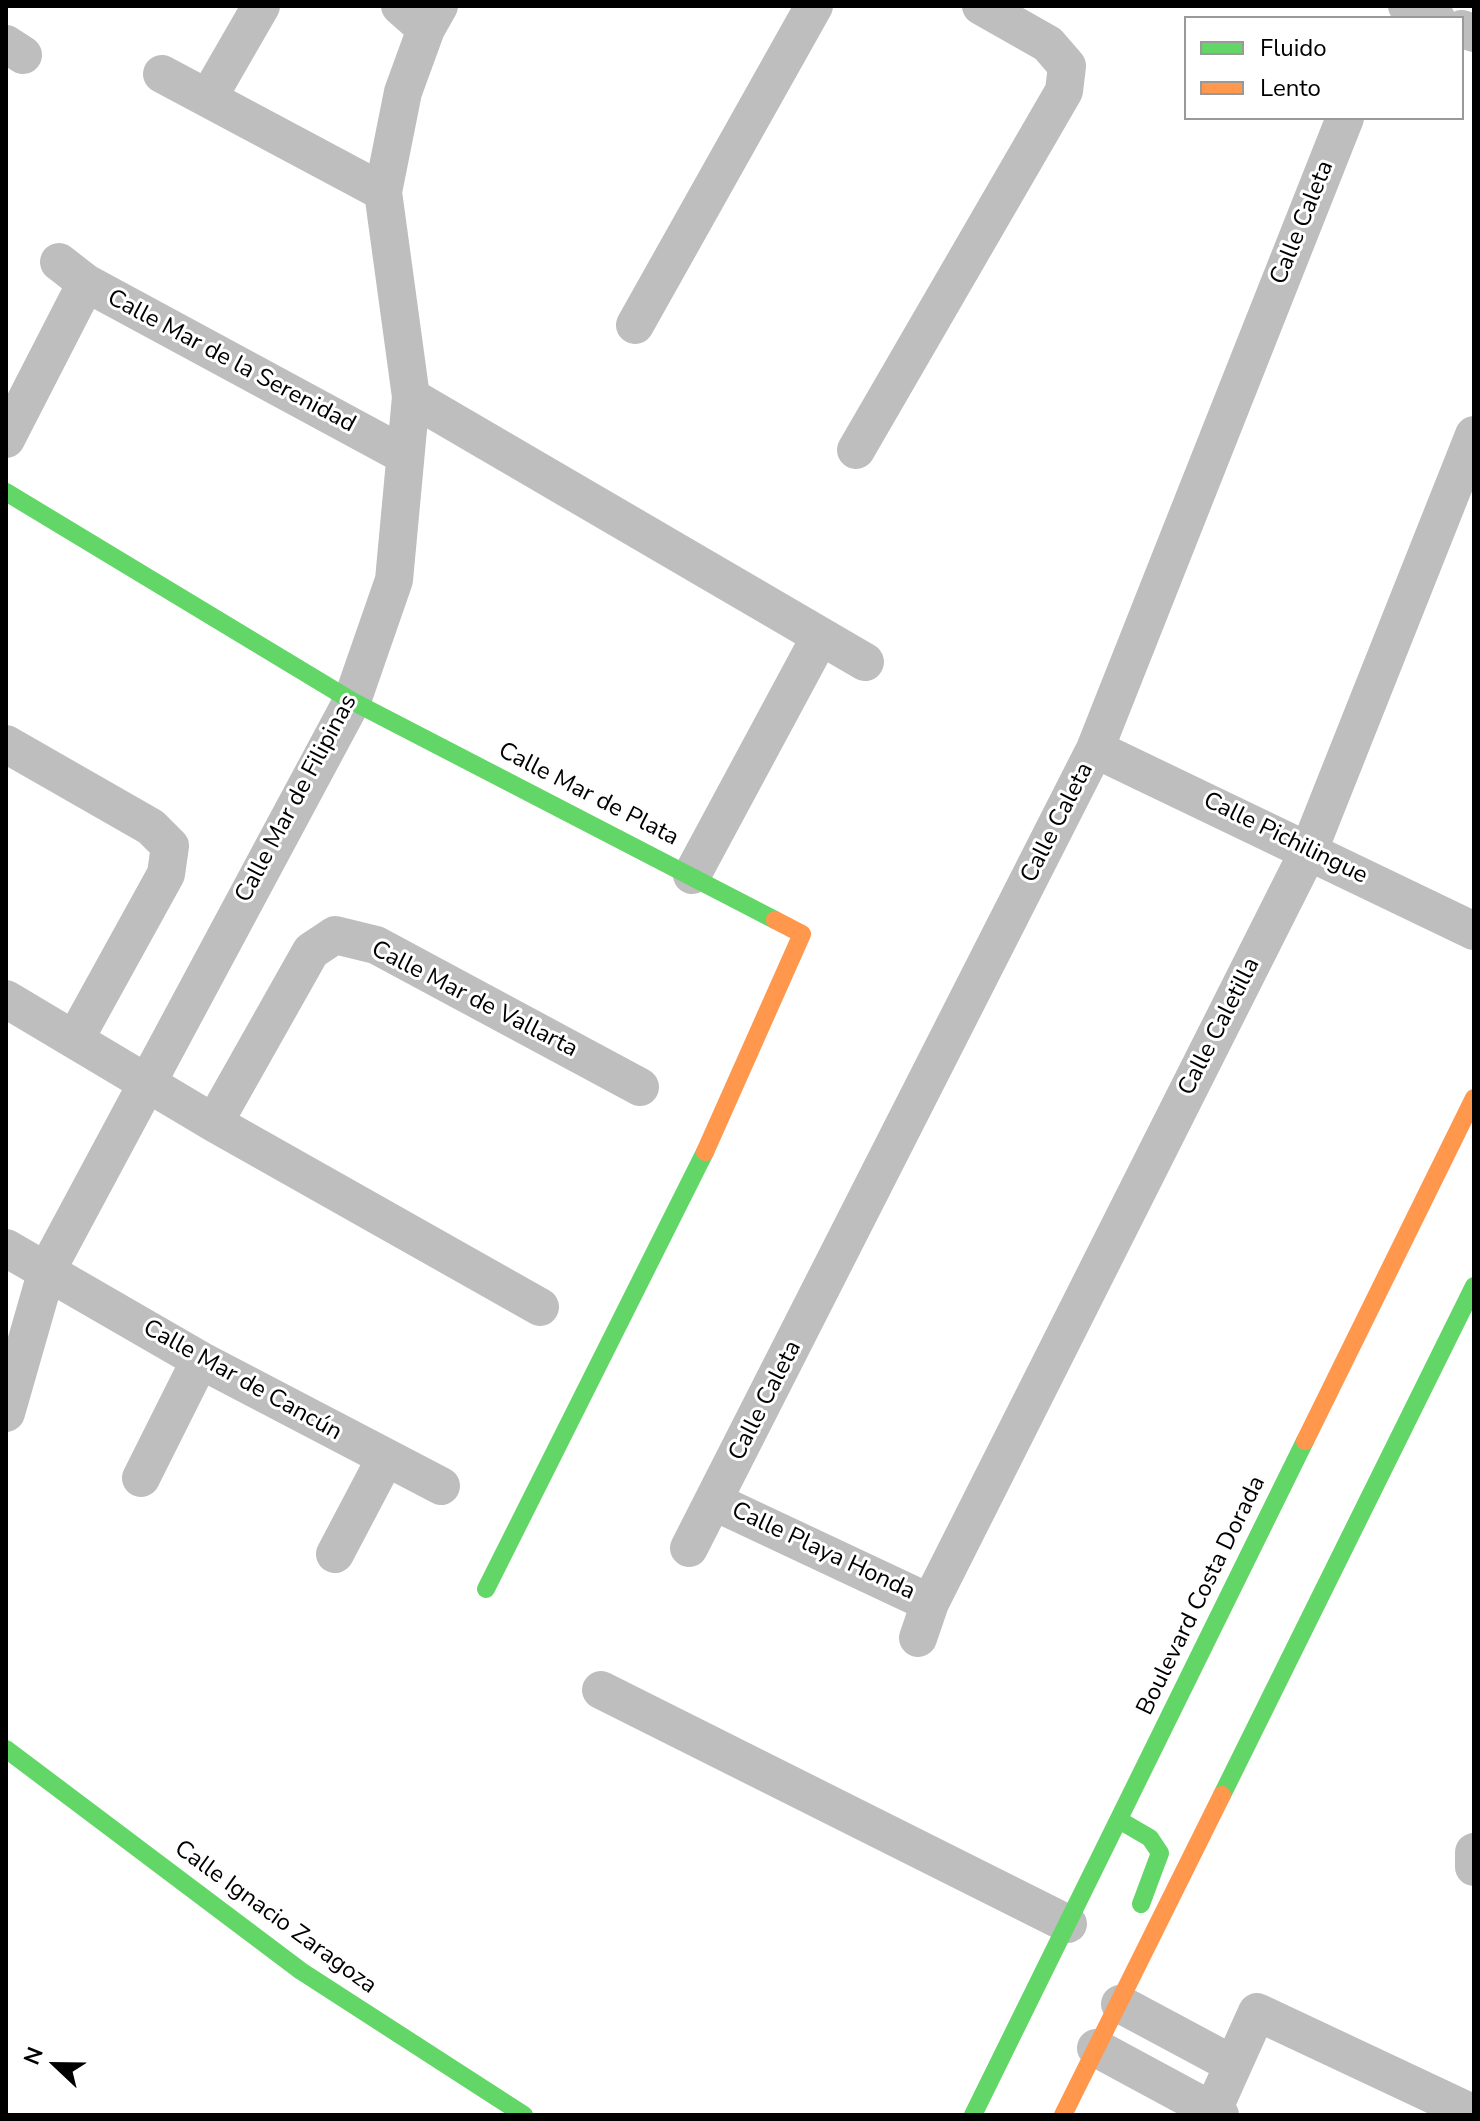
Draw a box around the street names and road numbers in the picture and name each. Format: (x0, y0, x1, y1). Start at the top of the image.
street label: Calle Caleta (1265, 157, 1341, 289)
street label: Calle Mar de la Serenidad (102, 284, 360, 440)
street label: Calle Mar de Filipinas (230, 690, 364, 908)
street label: Calle Mar de Plata (493, 737, 683, 853)
street label: Calle Caleta (1015, 758, 1101, 888)
street label: Calle Pichilingue (1198, 787, 1372, 891)
street label: Calle Mar de Vallarta (366, 936, 582, 1064)
street label: Calle Caletilla (1173, 953, 1267, 1101)
street label: Calle Mar de Cancún (138, 1314, 346, 1448)
street label: Calle Caleta (723, 1336, 809, 1466)
street label: Boulevard Costa Dorada (1132, 1472, 1272, 1720)
street label: Calle Playa Honda (727, 1497, 919, 1607)
street label: Calle Ignacio Zaragoza (168, 1835, 382, 2001)

